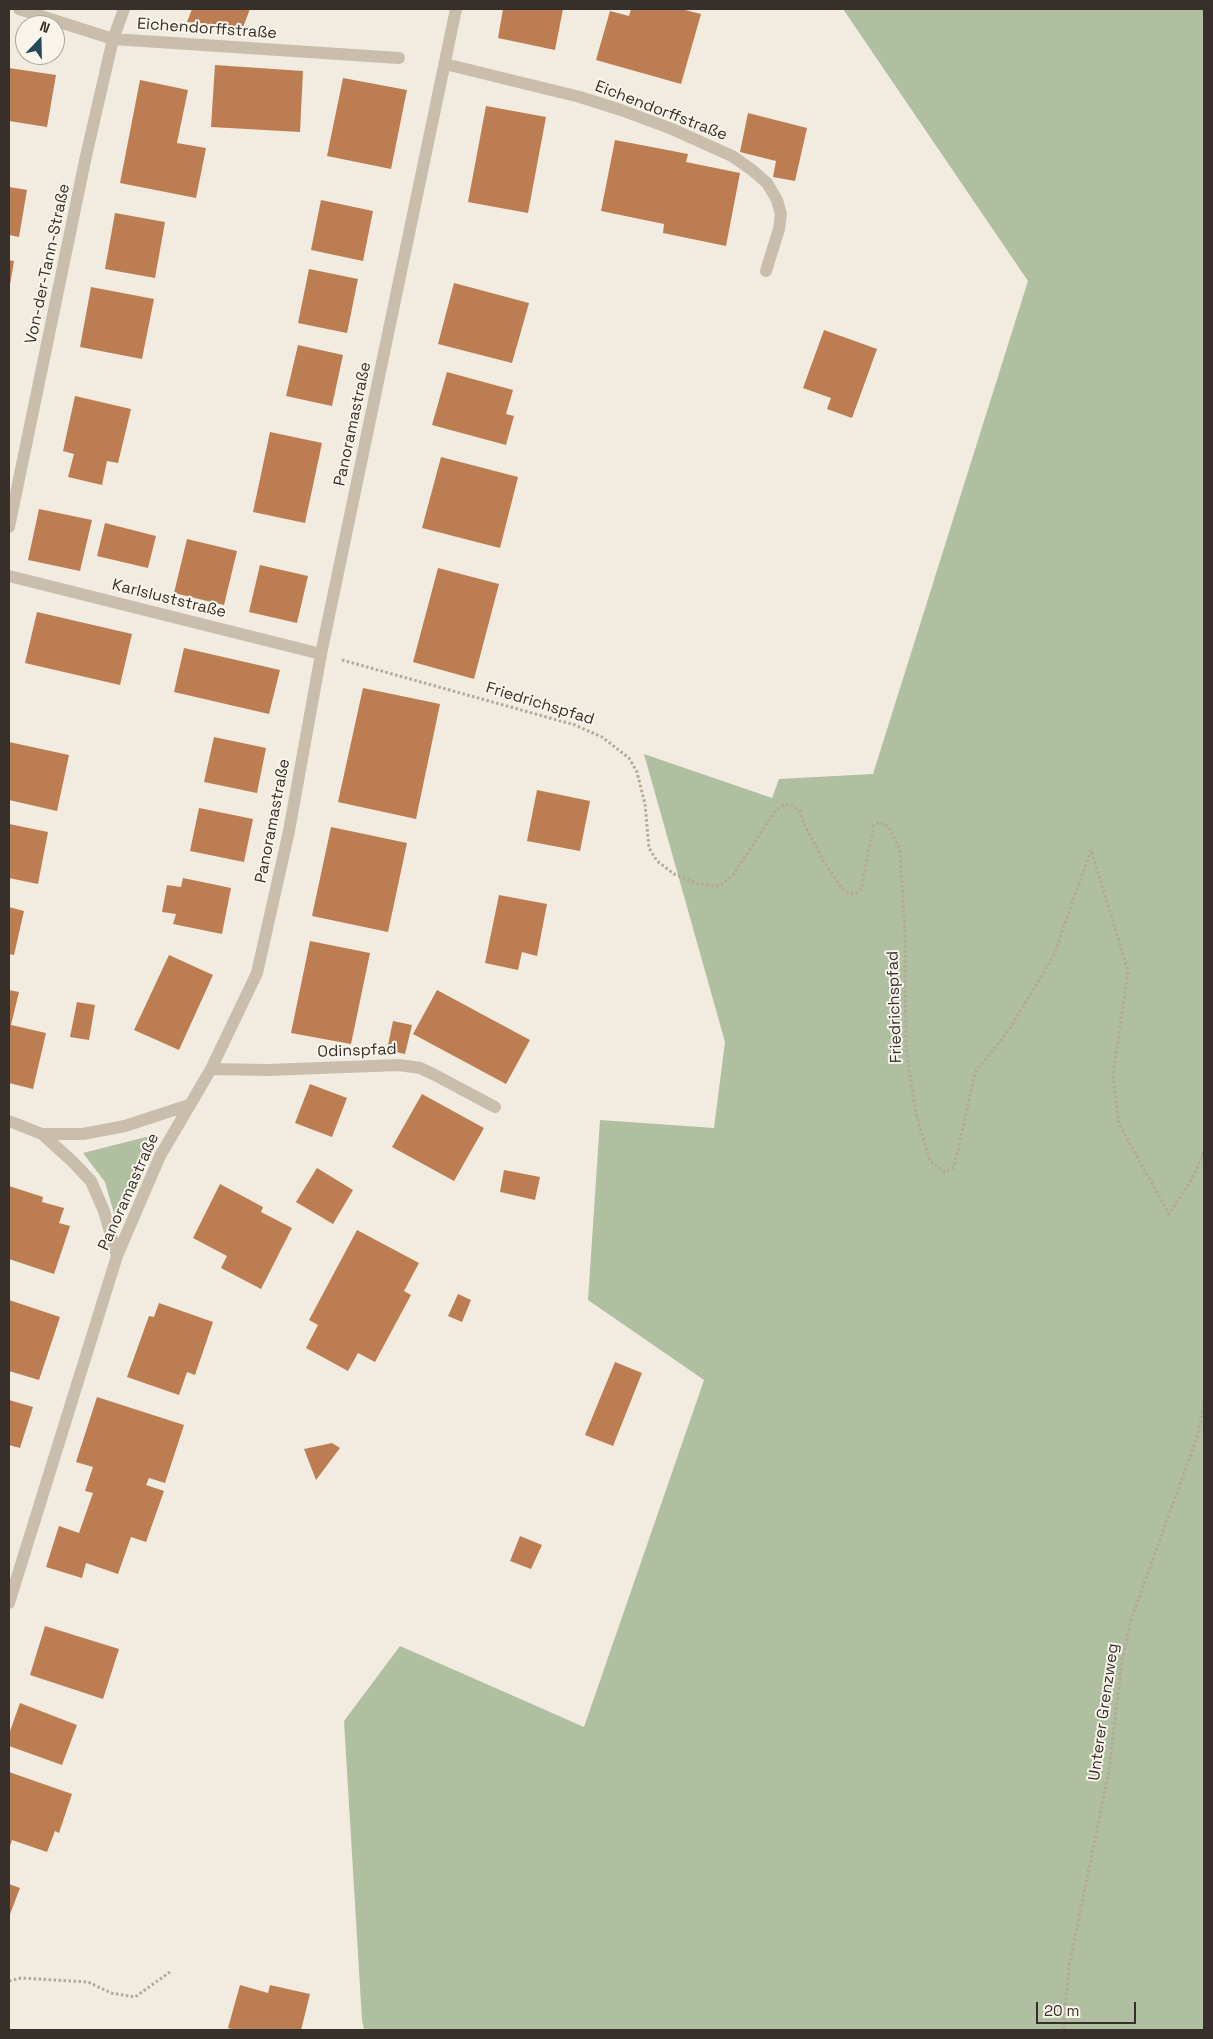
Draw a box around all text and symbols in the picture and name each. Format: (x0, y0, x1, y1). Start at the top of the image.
north arrow (15, 15, 65, 65)
street label: Eichendorffstraße (137, 15, 277, 43)
text: N (37, 17, 53, 37)
street label: Eichendorffstraße (592, 77, 730, 145)
street label: Von-der-Tann-Straße (22, 182, 74, 346)
street label: Panoramastraße (330, 360, 376, 488)
street label: Karlsluststraße (110, 576, 228, 622)
street label: Friedrichspfad (483, 678, 597, 730)
street label: Panoramastraße (252, 757, 294, 885)
street label: Friedrichspfad (883, 951, 907, 1063)
street label: Odinspfad (317, 1040, 397, 1062)
street label: Panoramastraße (95, 1130, 163, 1254)
street label: Unterer Grenzweg (1085, 1642, 1123, 1782)
scale bar (1038, 1992, 1138, 2024)
text: 20 m (1044, 2001, 1079, 2020)

